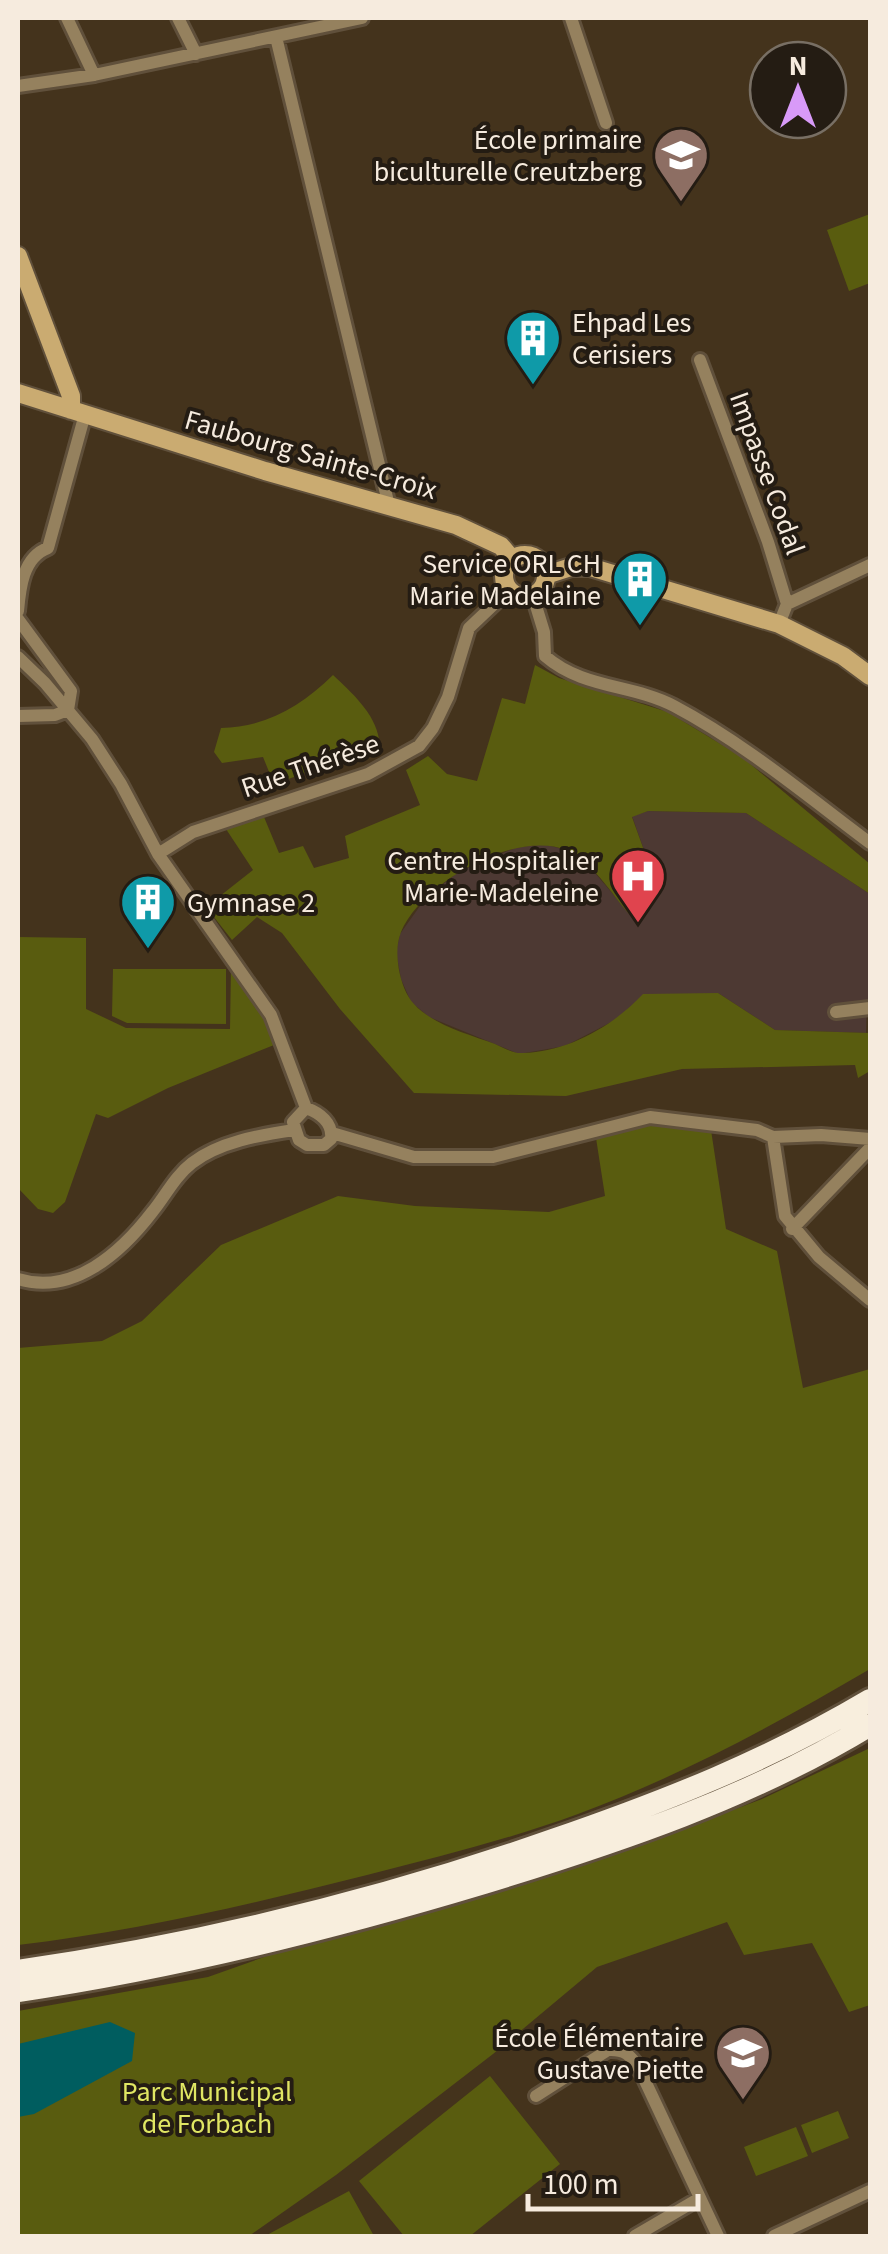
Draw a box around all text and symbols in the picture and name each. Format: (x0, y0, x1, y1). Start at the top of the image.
north arrow (748, 40, 848, 140)
text: N (789, 46, 807, 86)
place label: École primaire biculturelle Creutzberg (374, 120, 642, 192)
school or university icon: École primaire biculturelle Creutzberg (651, 125, 711, 204)
place label: Ehpad Les Cerisiers (572, 303, 691, 375)
building icon: Ehpad Les Cerisiers (503, 308, 563, 387)
street label: Impasse Codal (719, 386, 815, 560)
street label: Faubourg Sainte-Croix (180, 400, 442, 510)
place label: Service ORL CH Marie Madelaine (409, 544, 601, 616)
building icon: Service ORL CH Marie Madelaine (610, 549, 670, 628)
street label: Rue Thérèse (236, 724, 385, 808)
place label: Centre Hospitalier Marie-Madeleine (387, 841, 599, 913)
hospital icon: Centre Hospitalier Marie-Madeleine (608, 846, 668, 925)
building icon: Gymnase 2 (118, 872, 178, 951)
place label: Gymnase 2 (187, 883, 315, 923)
place label: École Élémentaire Gustave Piette (494, 2018, 704, 2090)
school or university icon: École Élémentaire Gustave Piette (713, 2023, 773, 2102)
park label: Parc Municipal de Forbach (122, 2072, 292, 2144)
scale bar (528, 2149, 698, 2211)
text: 100 m (543, 2163, 619, 2206)

